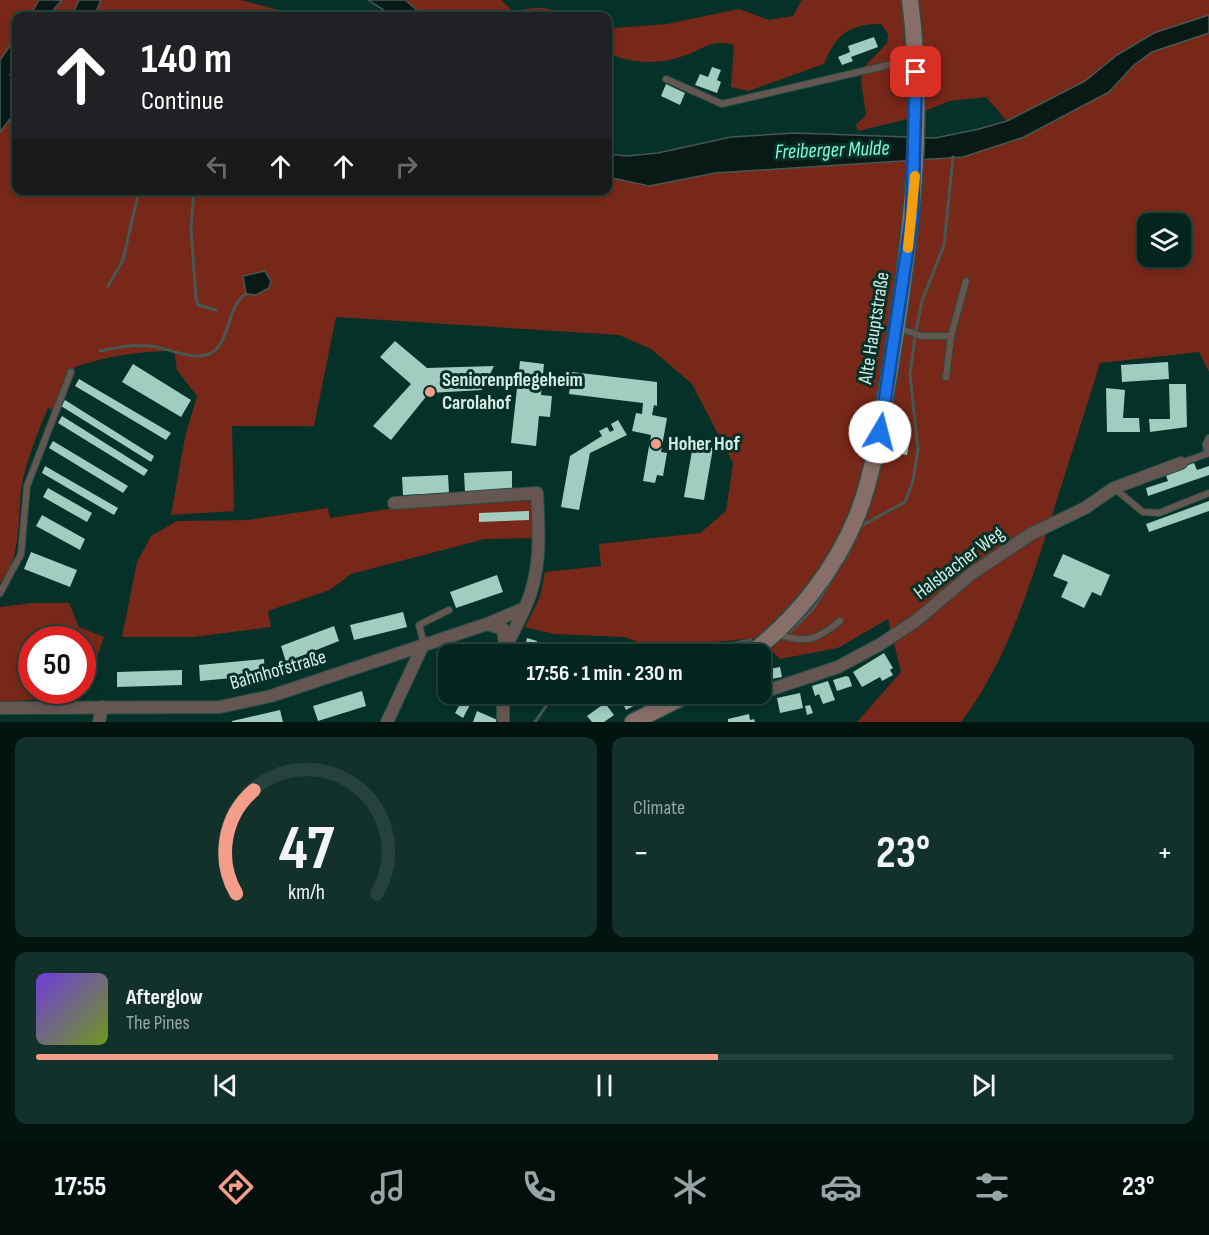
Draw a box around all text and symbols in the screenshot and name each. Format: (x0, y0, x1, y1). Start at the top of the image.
text: 140 m (141, 34, 232, 85)
icon: ahead (42, 36, 120, 114)
pin (890, 46, 941, 97)
icon: arrive (899, 55, 932, 88)
text: Continue (141, 85, 224, 117)
water label: Freiberger Mulde (774, 136, 890, 164)
icon: left (201, 150, 234, 183)
icon: ahead (264, 150, 297, 183)
icon: ahead (327, 150, 360, 183)
icon: right (390, 150, 423, 183)
map controls (1137, 213, 1191, 267)
button: layers (1137, 213, 1191, 267)
street label: Alte Hauptstraße (853, 270, 895, 387)
place label: Seniorenpflegeheim Carolahof (442, 368, 583, 415)
marker: Seniorenpflegeheim Carolahof (423, 385, 437, 399)
position arrow (848, 400, 912, 464)
place label: Hoher Hof (668, 432, 740, 456)
marker: Hoher Hof (649, 437, 663, 451)
street label: Halsbacher Weg (909, 521, 1009, 605)
speed limit sign: 50 (18, 626, 96, 704)
street label: Bahnhofstraße (227, 645, 329, 695)
text: 17:56 · 1 min · 230 m (526, 660, 683, 687)
text: Climate (633, 796, 685, 820)
text: 47 (278, 812, 334, 887)
text: 23° (876, 826, 930, 881)
text: − (633, 833, 649, 873)
text: + (1157, 833, 1173, 873)
text: km/h (287, 880, 325, 905)
text: Afterglow (126, 984, 203, 1011)
text: The Pines (126, 1011, 190, 1035)
icon: previous (209, 1069, 242, 1102)
icon: pause (588, 1069, 621, 1102)
icon: next (967, 1069, 1000, 1102)
icon: directions (215, 1166, 257, 1208)
icon: music (367, 1166, 409, 1208)
icon: phone (518, 1166, 560, 1208)
icon: climate (669, 1166, 711, 1208)
icon: car (820, 1166, 862, 1208)
icon: filters (971, 1166, 1013, 1208)
text: 17:55 (55, 1171, 106, 1203)
text: 23° (1122, 1171, 1154, 1203)

